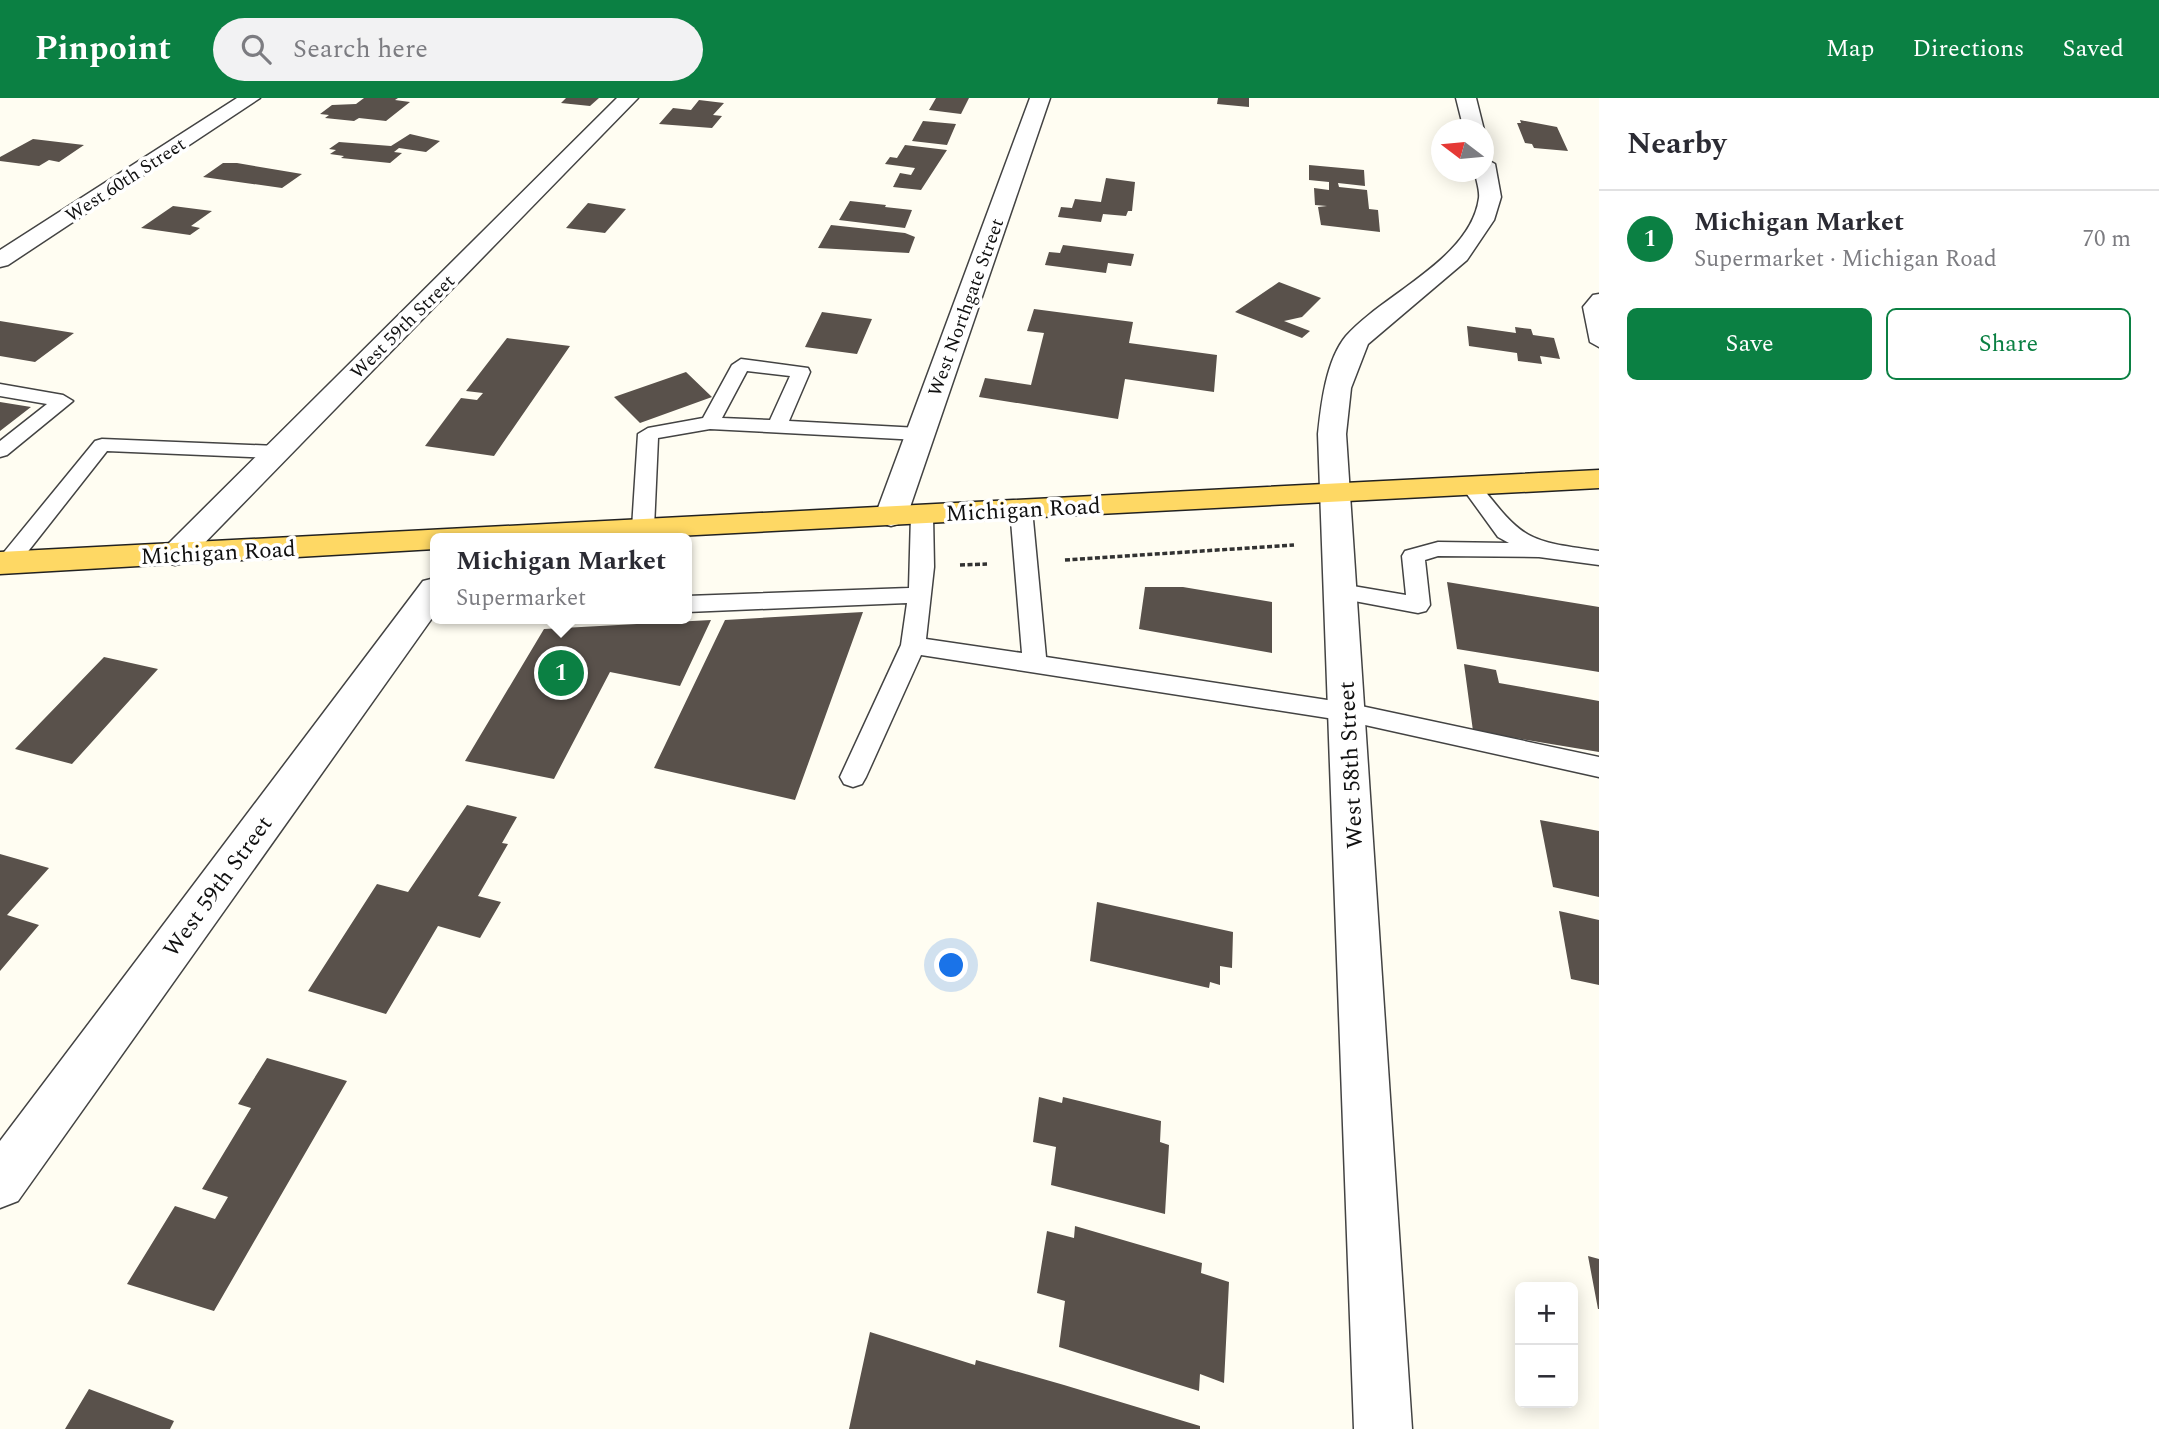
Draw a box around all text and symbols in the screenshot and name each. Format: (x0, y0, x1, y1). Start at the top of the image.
search box (213, 18, 703, 81)
text: Pinpoint (35, 24, 171, 74)
text: Search here (293, 29, 428, 69)
icon: search (237, 30, 275, 68)
text: Map (1826, 31, 1874, 67)
text: Directions (1912, 31, 2024, 67)
text: Saved (2062, 31, 2124, 67)
north arrow (1431, 119, 1494, 182)
text: Nearby (1627, 121, 1726, 167)
street label: West 60th Street (60, 130, 192, 230)
text: Michigan Market (1694, 202, 1904, 242)
street label: West Northgate Street (921, 214, 1012, 401)
text: 1 (1644, 222, 1656, 257)
text: 70 m (2082, 222, 2131, 257)
text: Supermarket · Michigan Road (1694, 242, 1997, 277)
street label: West 59th Street (344, 268, 462, 386)
button: Save (1627, 308, 1872, 380)
button: Share (1886, 308, 2131, 380)
street label: Michigan Road (945, 489, 1102, 532)
street label: Michigan Road (140, 532, 297, 575)
popup (430, 533, 692, 624)
text: Michigan Market (456, 541, 666, 581)
text: Supermarket (456, 581, 586, 616)
pin: 1 (538, 647, 584, 699)
street label: West 58th Street (1330, 680, 1373, 849)
street label: West 59th Street (155, 809, 282, 965)
your location (934, 948, 968, 982)
map controls (1515, 1282, 1578, 1408)
button: + (1515, 1282, 1578, 1345)
button: − (1515, 1345, 1578, 1408)

